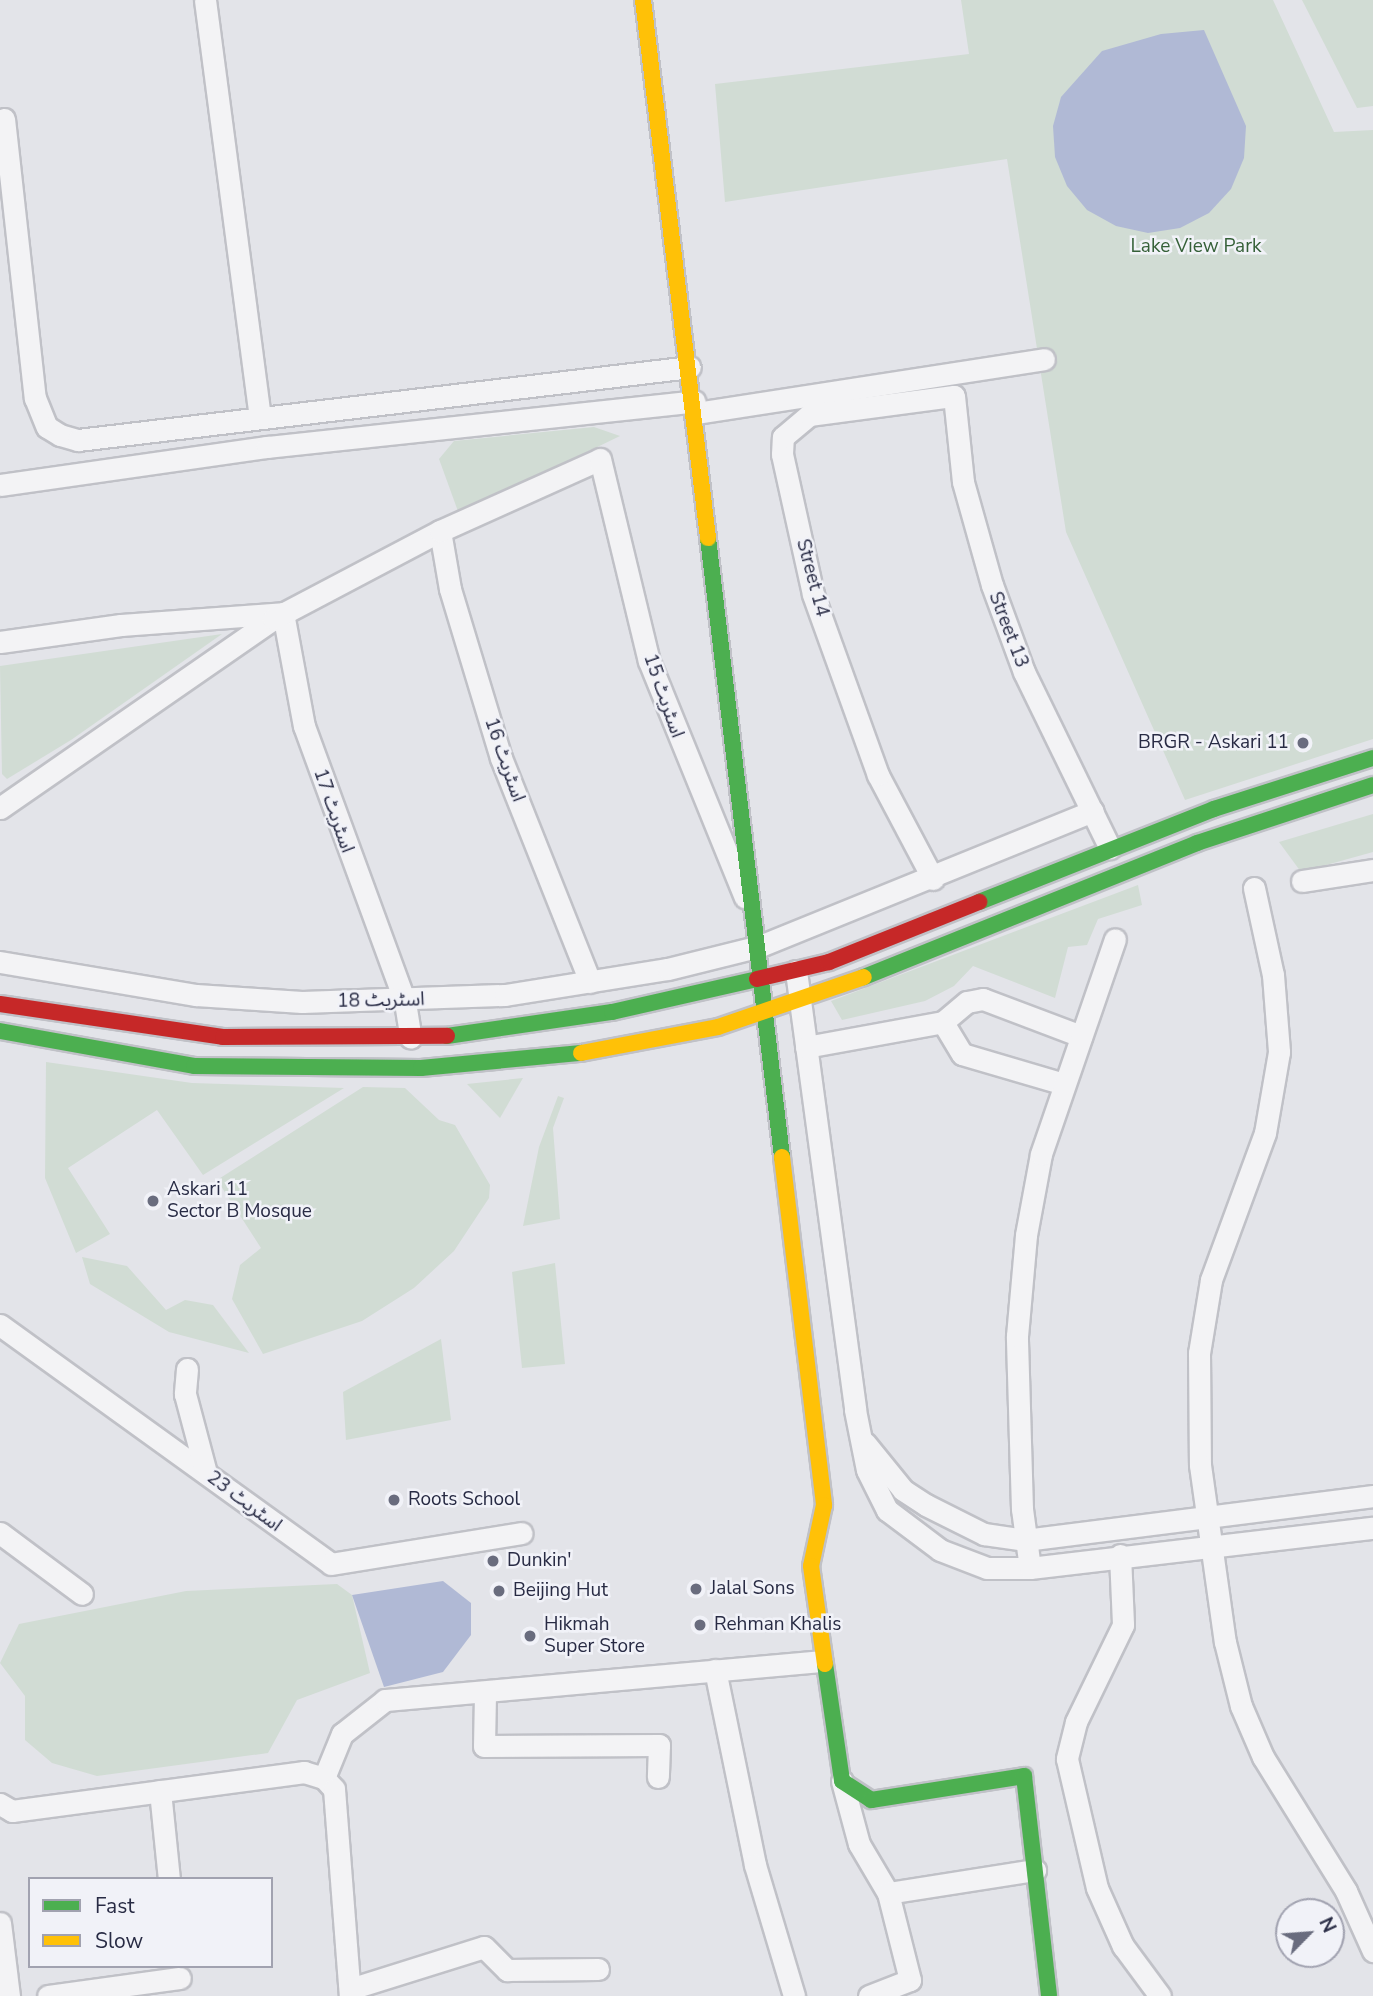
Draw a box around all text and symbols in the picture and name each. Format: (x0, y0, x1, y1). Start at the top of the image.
park label: Lake View Park (1131, 236, 1261, 258)
street label: Street 14 (791, 537, 833, 619)
street label: Street 13 (983, 589, 1033, 671)
street label: اسٹریٹ 15 (638, 651, 688, 741)
street label: اسٹریٹ 16 (479, 715, 529, 805)
place label: BRGR - Askari 11 (1138, 732, 1289, 754)
marker: BRGR - Askari 11 (1295, 735, 1311, 751)
street label: اسٹریٹ 17 (308, 766, 358, 856)
street label: اسٹریٹ 18 (337, 989, 425, 1013)
place label: Askari 11 Sector B Mosque (167, 1179, 312, 1223)
marker: Askari 11 Sector B Mosque (145, 1193, 161, 1209)
street label: اسٹریٹ 23 (202, 1467, 286, 1537)
place label: Roots School (408, 1489, 520, 1511)
marker: Roots School (386, 1492, 402, 1508)
place label: Dunkin' (507, 1550, 571, 1572)
marker: Dunkin' (485, 1553, 501, 1569)
place label: Jalal Sons (710, 1578, 795, 1600)
place label: Beijing Hut (513, 1580, 608, 1602)
marker: Jalal Sons (688, 1581, 704, 1597)
marker: Beijing Hut (491, 1583, 507, 1599)
place label: Hikmah Super Store (544, 1614, 645, 1658)
place label: Rehman Khalis (714, 1614, 841, 1636)
marker: Rehman Khalis (692, 1617, 708, 1633)
marker: Hikmah Super Store (522, 1628, 538, 1644)
legend (28, 1877, 273, 1968)
text: Fast (95, 1892, 135, 1920)
north arrow (1275, 1898, 1345, 1968)
text: N (1312, 1913, 1342, 1937)
text: Slow (95, 1927, 143, 1955)

